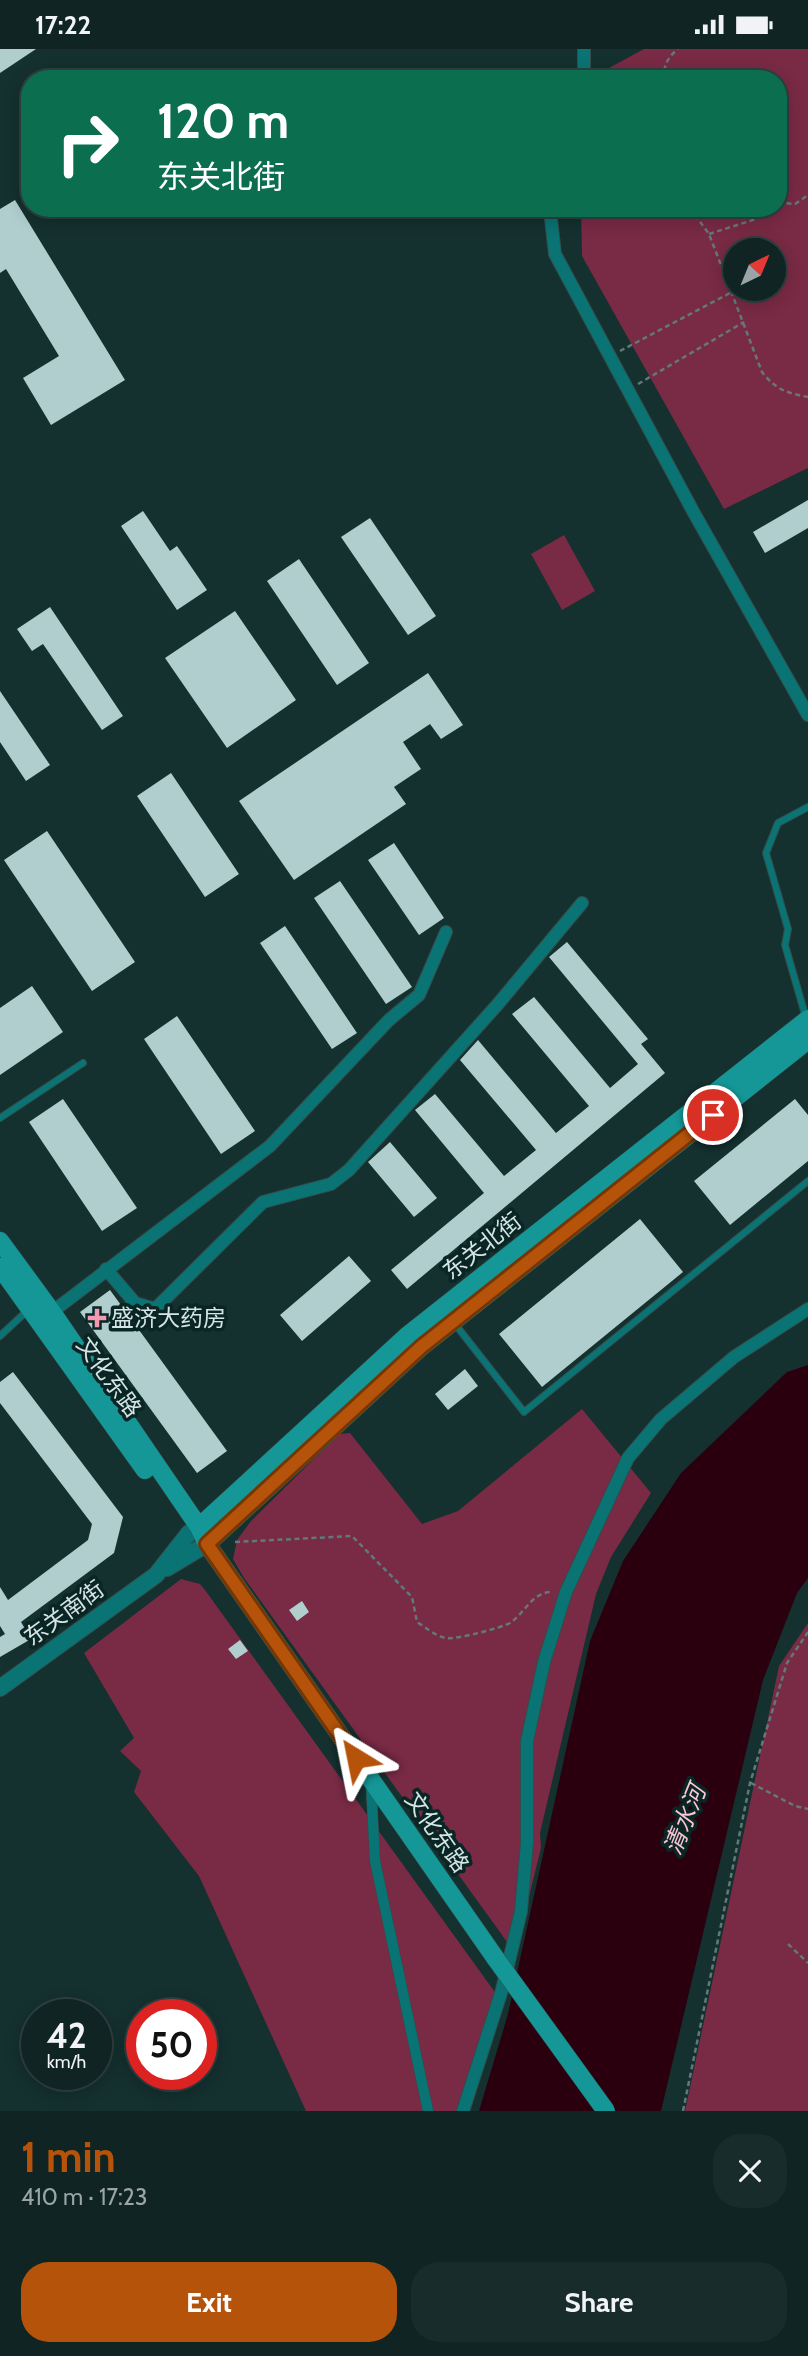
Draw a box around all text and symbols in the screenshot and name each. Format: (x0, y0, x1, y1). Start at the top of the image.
text: 17:22 (35, 9, 91, 41)
text: 120 m (157, 91, 289, 150)
icon: right (42, 98, 133, 189)
text: 东关北街 (157, 157, 285, 196)
north arrow (723, 238, 786, 301)
map controls (723, 238, 786, 301)
pin (683, 1085, 743, 1145)
icon: arrive (694, 1096, 732, 1134)
street label: 东关北街 (437, 1207, 527, 1285)
place label: 盛济大药房 (111, 1304, 226, 1332)
marker: 盛济大药房 (89, 1310, 105, 1326)
street label: 文化东路 (71, 1332, 147, 1422)
street label: 东关南街 (19, 1575, 109, 1651)
position arrow (319, 1721, 393, 1795)
water label: 清水河 (658, 1777, 713, 1859)
street label: 文化东路 (399, 1786, 475, 1878)
speed limit sign: 50 (126, 1999, 217, 2090)
text: 42 (46, 2014, 87, 2057)
text: km/h (47, 2051, 86, 2073)
text: 1 min (21, 2131, 116, 2183)
button: close (713, 2134, 787, 2208)
text: 410 m · 17:23 (21, 2183, 147, 2211)
button: Exit (21, 2262, 397, 2342)
button: Share (411, 2262, 787, 2342)

